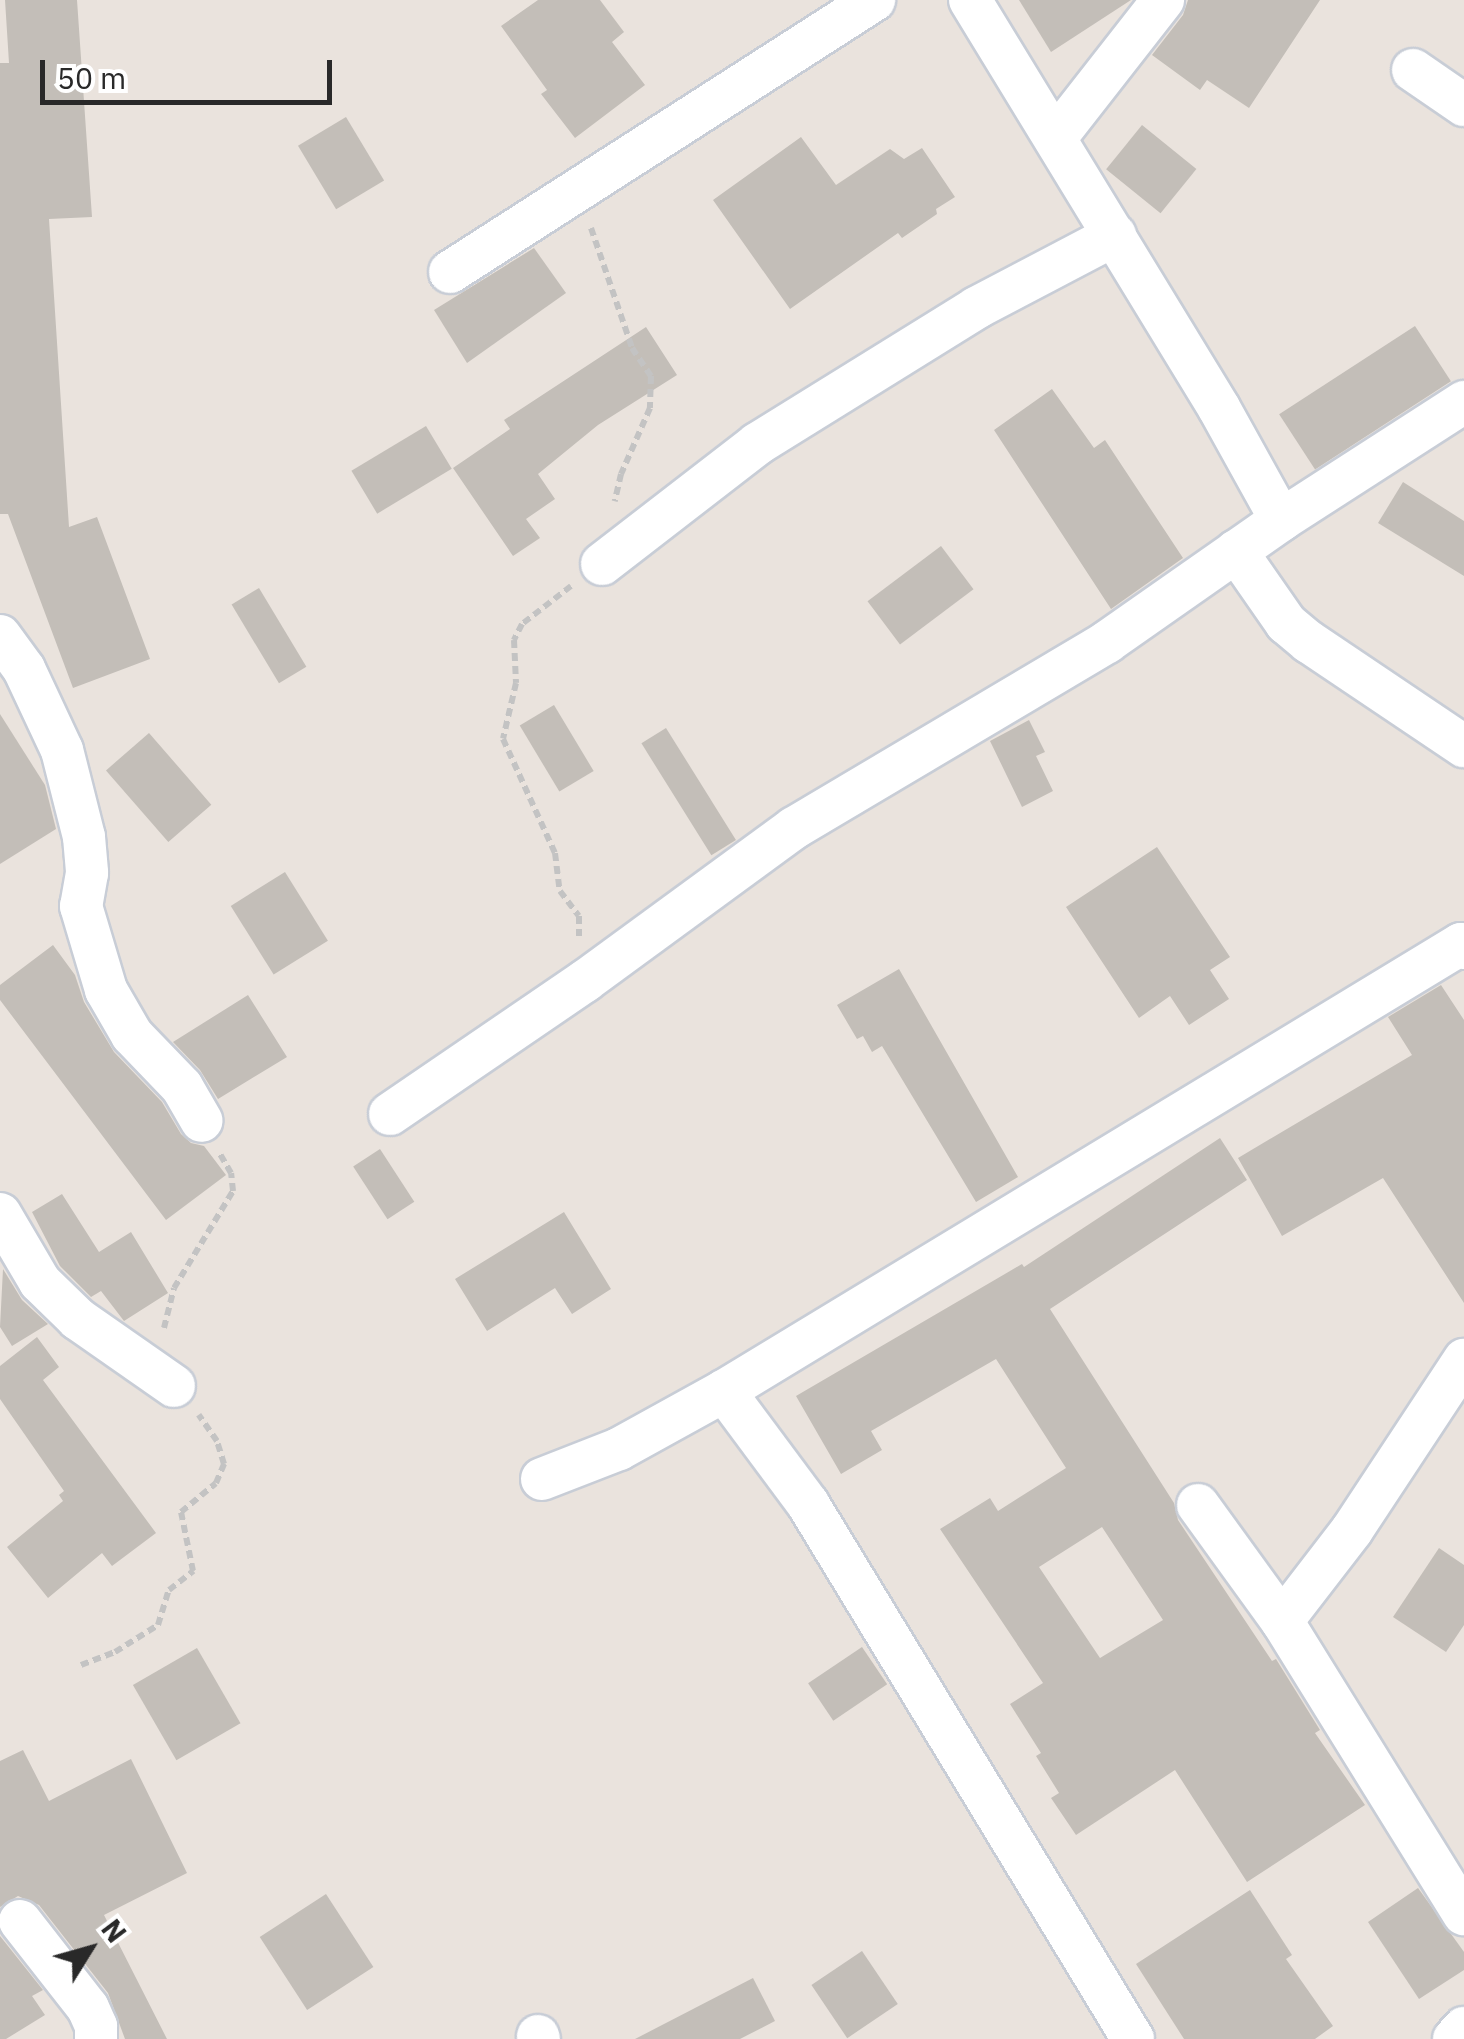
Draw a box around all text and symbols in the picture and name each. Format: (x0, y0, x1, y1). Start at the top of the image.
scale bar (45, 40, 338, 102)
text: 50 m (57, 58, 126, 97)
north arrow (40, 1899, 140, 1999)
text: N (93, 1911, 135, 1950)

